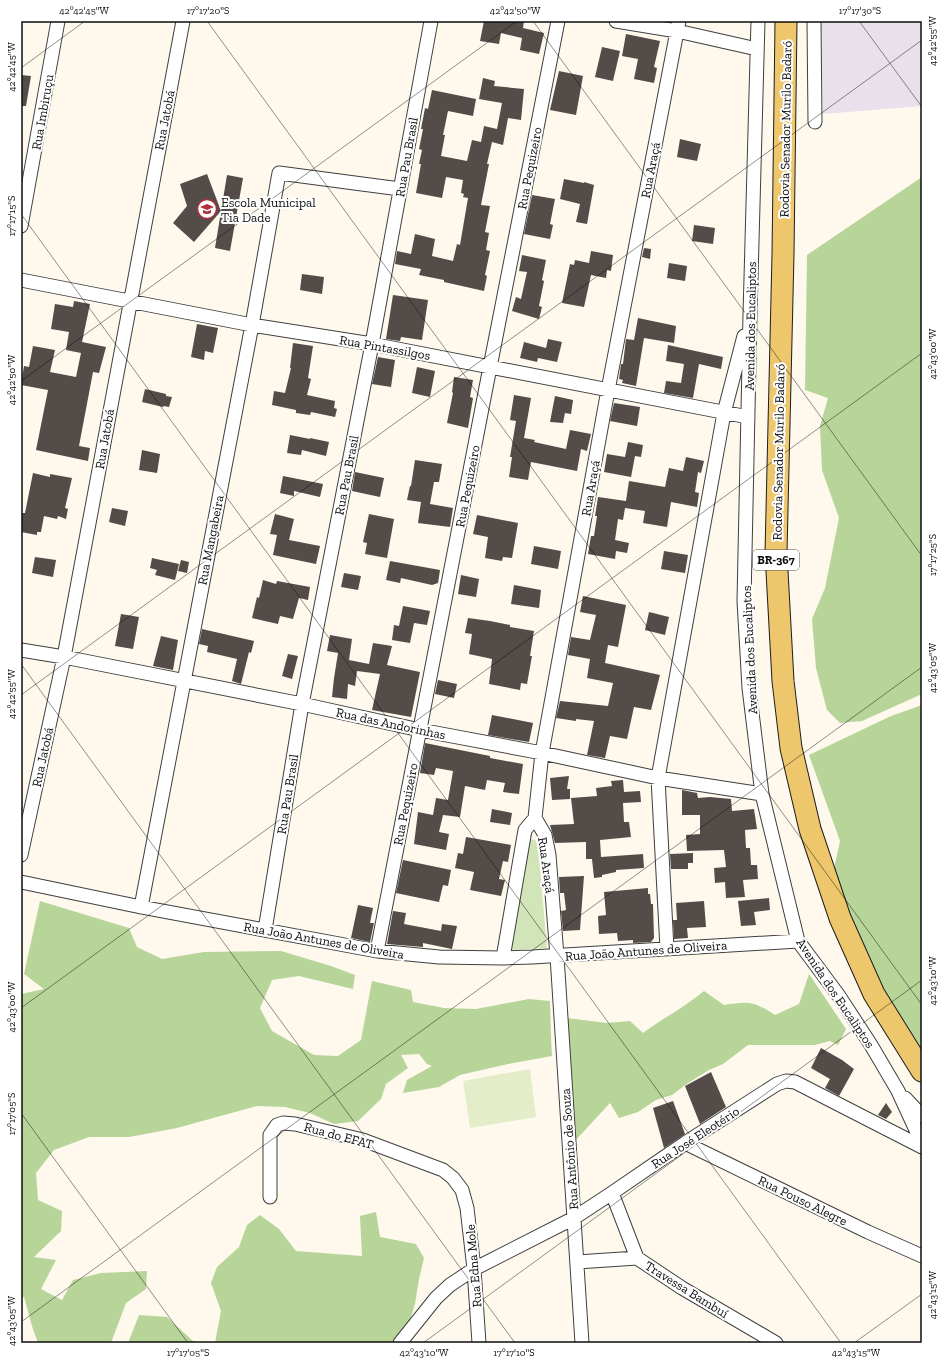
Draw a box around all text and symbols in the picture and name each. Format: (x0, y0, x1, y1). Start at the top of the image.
text: 42°42'45"W (59, 5, 110, 17)
text: 17°17'20"S (187, 5, 229, 17)
text: 42°42'50"W (490, 5, 541, 17)
text: 17°17'30"S (839, 5, 881, 17)
text: 42°42'55"W (927, 15, 939, 66)
street label: Rodovia Senador Murilo Badaró (776, 40, 795, 218)
text: 42°42'45"W (6, 41, 18, 92)
street label: Rua Imbiruçu (28, 72, 57, 151)
street label: Rua Jatobá (151, 88, 178, 151)
street label: Rua Pau Brasil (392, 115, 421, 198)
street label: Rua Pequizeiro (514, 125, 545, 211)
street label: Rua Araçá (638, 140, 663, 199)
place label: Escola Municipal Tia Dade (221, 195, 316, 225)
text: 17°17'15"S (6, 196, 18, 236)
school or university icon: Escola Municipal Tia Dade (196, 198, 218, 220)
street label: Avenida dos Eucaliptos (742, 261, 759, 391)
text: 42°43'00"W (927, 328, 939, 379)
street label: Rua Pintassilgos (338, 332, 432, 363)
text: 42°42'50"W (6, 354, 18, 405)
street label: Rodovia Senador Murilo Badaró (769, 363, 788, 541)
street label: Rua Jatobá (92, 407, 117, 470)
street label: Rua Pau Brasil (331, 433, 362, 516)
street label: Rua Pequizeiro (452, 443, 483, 529)
street label: Rua Araçá (578, 458, 603, 517)
street label: Rua Mangabeira (194, 493, 227, 586)
text: 17°17'25"S (927, 534, 939, 576)
road number: BR-367 (753, 550, 799, 570)
street label: Avenida dos Eucaliptos (739, 585, 760, 715)
text: 42°43'05"W (927, 642, 939, 693)
text: 42°42'55"W (6, 668, 18, 719)
street label: Rua das Andorinhas (335, 705, 447, 742)
street label: Rua Jatobá (29, 725, 56, 788)
street label: Rua Pau Brasil (274, 752, 301, 835)
street label: Rua Pequizeiro (390, 761, 421, 847)
street label: Rua Araçá (535, 836, 558, 895)
street label: Rua João Antunes de Oliveira (243, 919, 406, 962)
street label: Avenida dos Eucaliptos (793, 936, 878, 1051)
street label: Rua João Antunes de Oliveira (564, 937, 728, 964)
text: 42°43'10"W (927, 956, 939, 1005)
text: 42°43'00"W (6, 981, 18, 1032)
street label: Rua Antônio de Souza (558, 1087, 581, 1210)
text: 17°17'05"S (6, 1093, 18, 1135)
street label: Rua José Eleotério (648, 1103, 742, 1171)
street label: Rua do EFAT (302, 1119, 375, 1152)
street label: Rua Pouso Alegre (756, 1172, 850, 1229)
street label: Rua Edna Mole (462, 1224, 485, 1308)
street label: Travessa Bambuí (642, 1258, 732, 1321)
text: 42°43'15"W (927, 1270, 939, 1319)
text: 42°43'05"W (6, 1295, 18, 1346)
text: 17°17'05"S (167, 1347, 209, 1359)
text: 42°43'10"W (400, 1347, 449, 1359)
text: 17°17'10"S (493, 1347, 535, 1359)
text: 42°43'15"W (832, 1347, 881, 1359)

